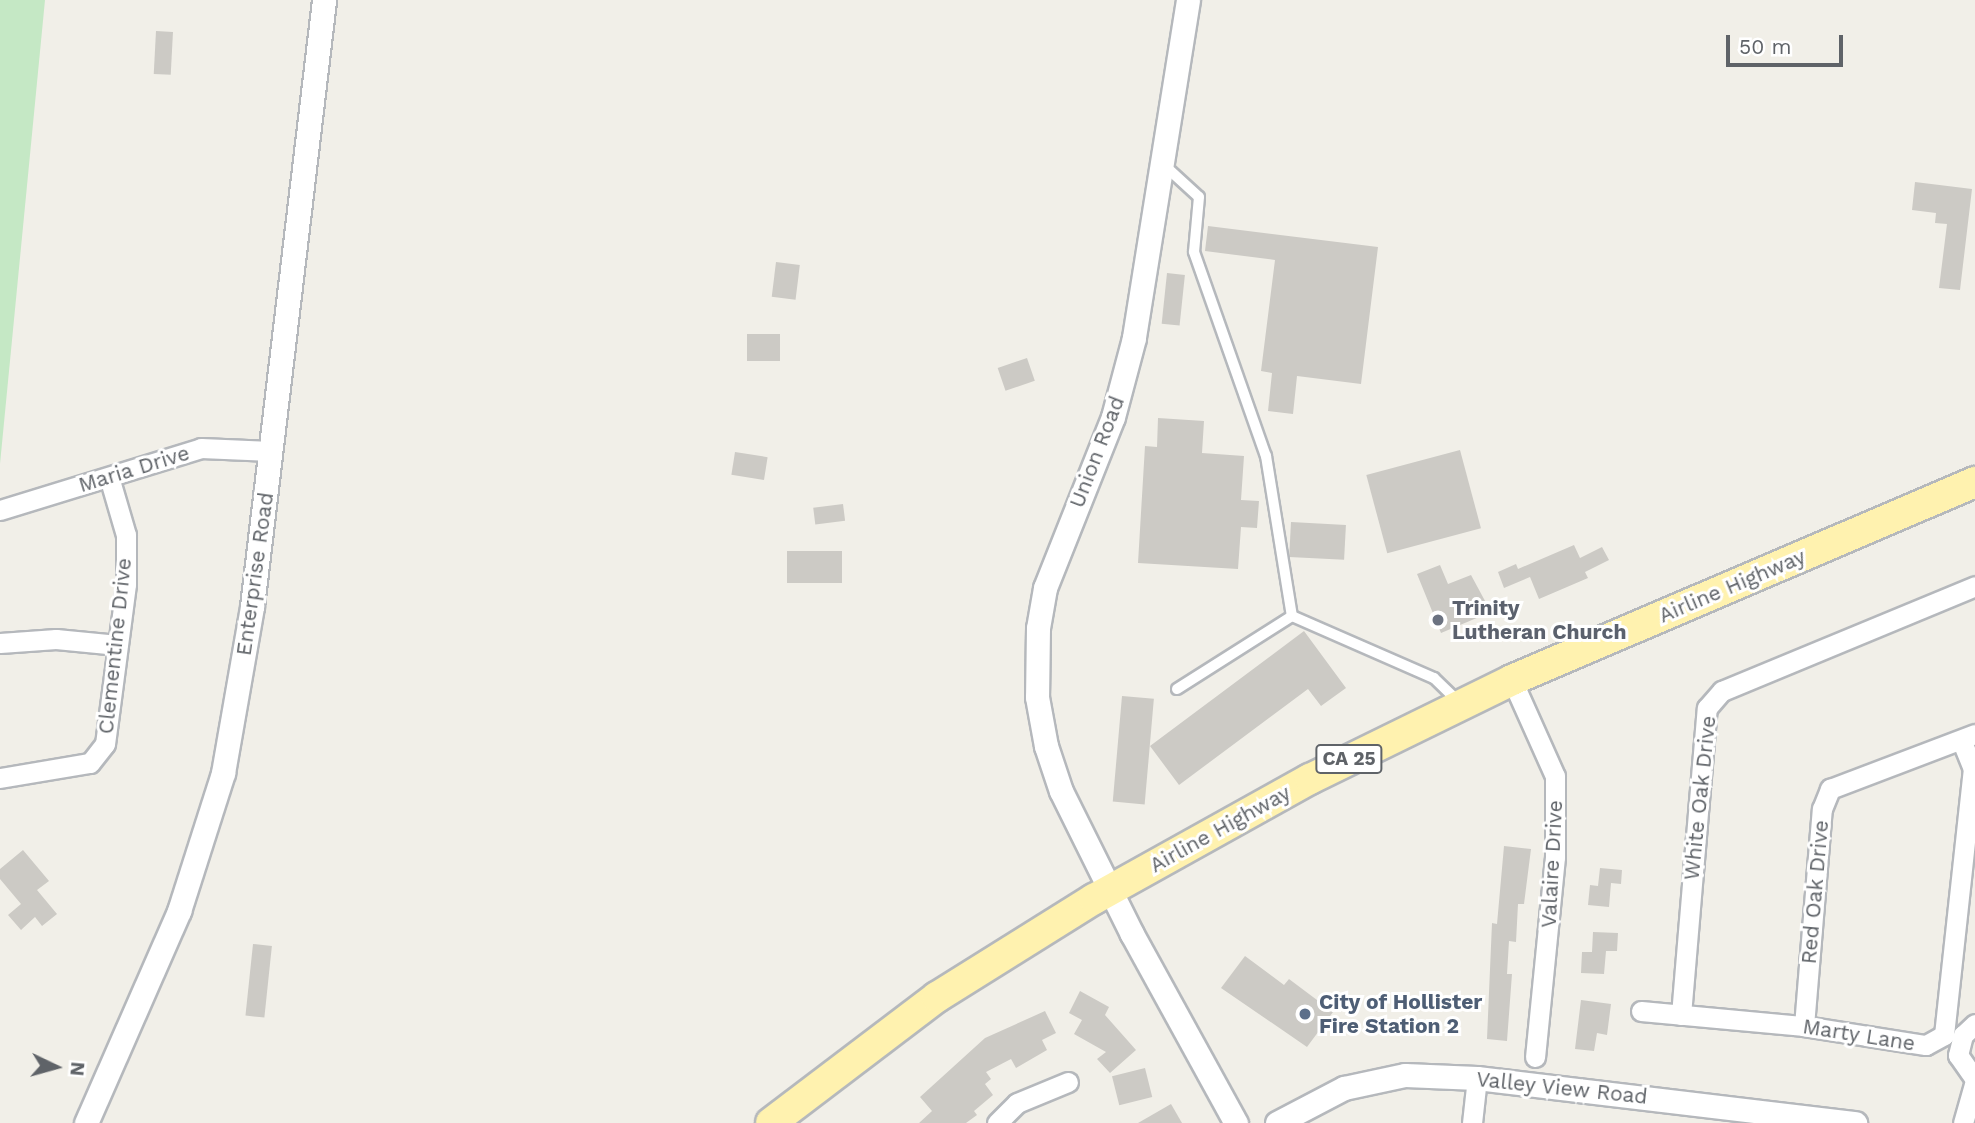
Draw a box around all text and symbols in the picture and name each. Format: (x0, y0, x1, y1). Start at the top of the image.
scale bar (1730, 21, 1847, 65)
text: 50 m (1739, 34, 1791, 59)
street label: Union Road (1064, 393, 1130, 511)
street label: Maria Drive (75, 440, 193, 498)
street label: Enterprise Road (231, 491, 279, 657)
street label: Airline Highway (1655, 544, 1809, 628)
street label: Clementine Drive (93, 557, 137, 735)
place label: Trinity Lutheran Church (1452, 595, 1626, 645)
marker: Trinity Lutheran Church (1430, 612, 1446, 628)
street label: White Oak Drive (1679, 714, 1721, 882)
road number: CA 25 (1314, 744, 1384, 774)
street label: Airline Highway (1145, 780, 1295, 878)
street label: Valaire Drive (1536, 799, 1568, 929)
street label: Red Oak Drive (1796, 819, 1834, 965)
place label: City of Hollister Fire Station 2 (1319, 989, 1483, 1039)
marker: City of Hollister Fire Station 2 (1297, 1006, 1313, 1022)
street label: Marty Lane (1801, 1014, 1917, 1056)
north arrow (21, 1032, 91, 1102)
text: N (65, 1061, 89, 1077)
street label: Valley View Road (1474, 1066, 1650, 1110)

